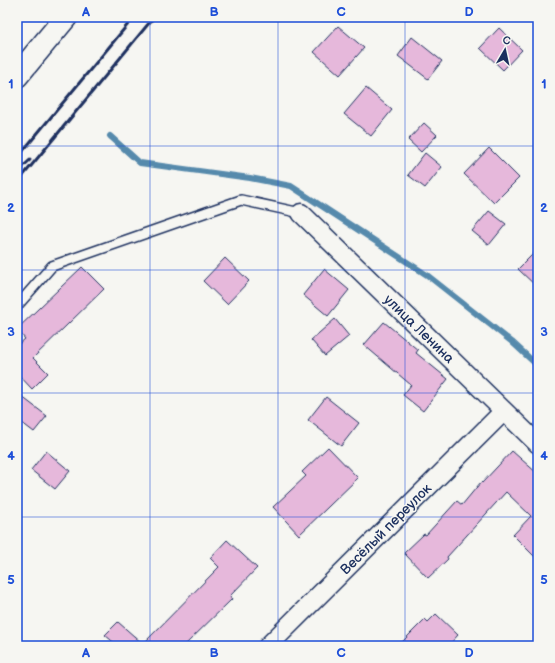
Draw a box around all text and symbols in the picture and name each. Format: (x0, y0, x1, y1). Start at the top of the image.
text: A (81, 4, 90, 20)
text: B (209, 4, 219, 20)
text: C (336, 4, 346, 20)
text: D (464, 4, 474, 20)
north arrow (485, 30, 525, 70)
text: С (502, 34, 512, 48)
text: 1 (8, 76, 14, 92)
text: 1 (541, 76, 547, 92)
text: 2 (7, 200, 15, 216)
text: 2 (540, 200, 548, 216)
street label: улица Ленина (380, 291, 458, 367)
text: 3 (7, 324, 15, 340)
text: 3 (540, 324, 548, 340)
text: 4 (7, 448, 15, 464)
text: 4 (540, 448, 548, 464)
street label: Весёлый переулок (337, 480, 435, 578)
text: 5 (7, 572, 15, 588)
text: 5 (540, 572, 548, 588)
text: A (81, 645, 90, 661)
text: B (209, 645, 219, 661)
text: C (336, 645, 346, 661)
text: D (464, 645, 474, 661)

